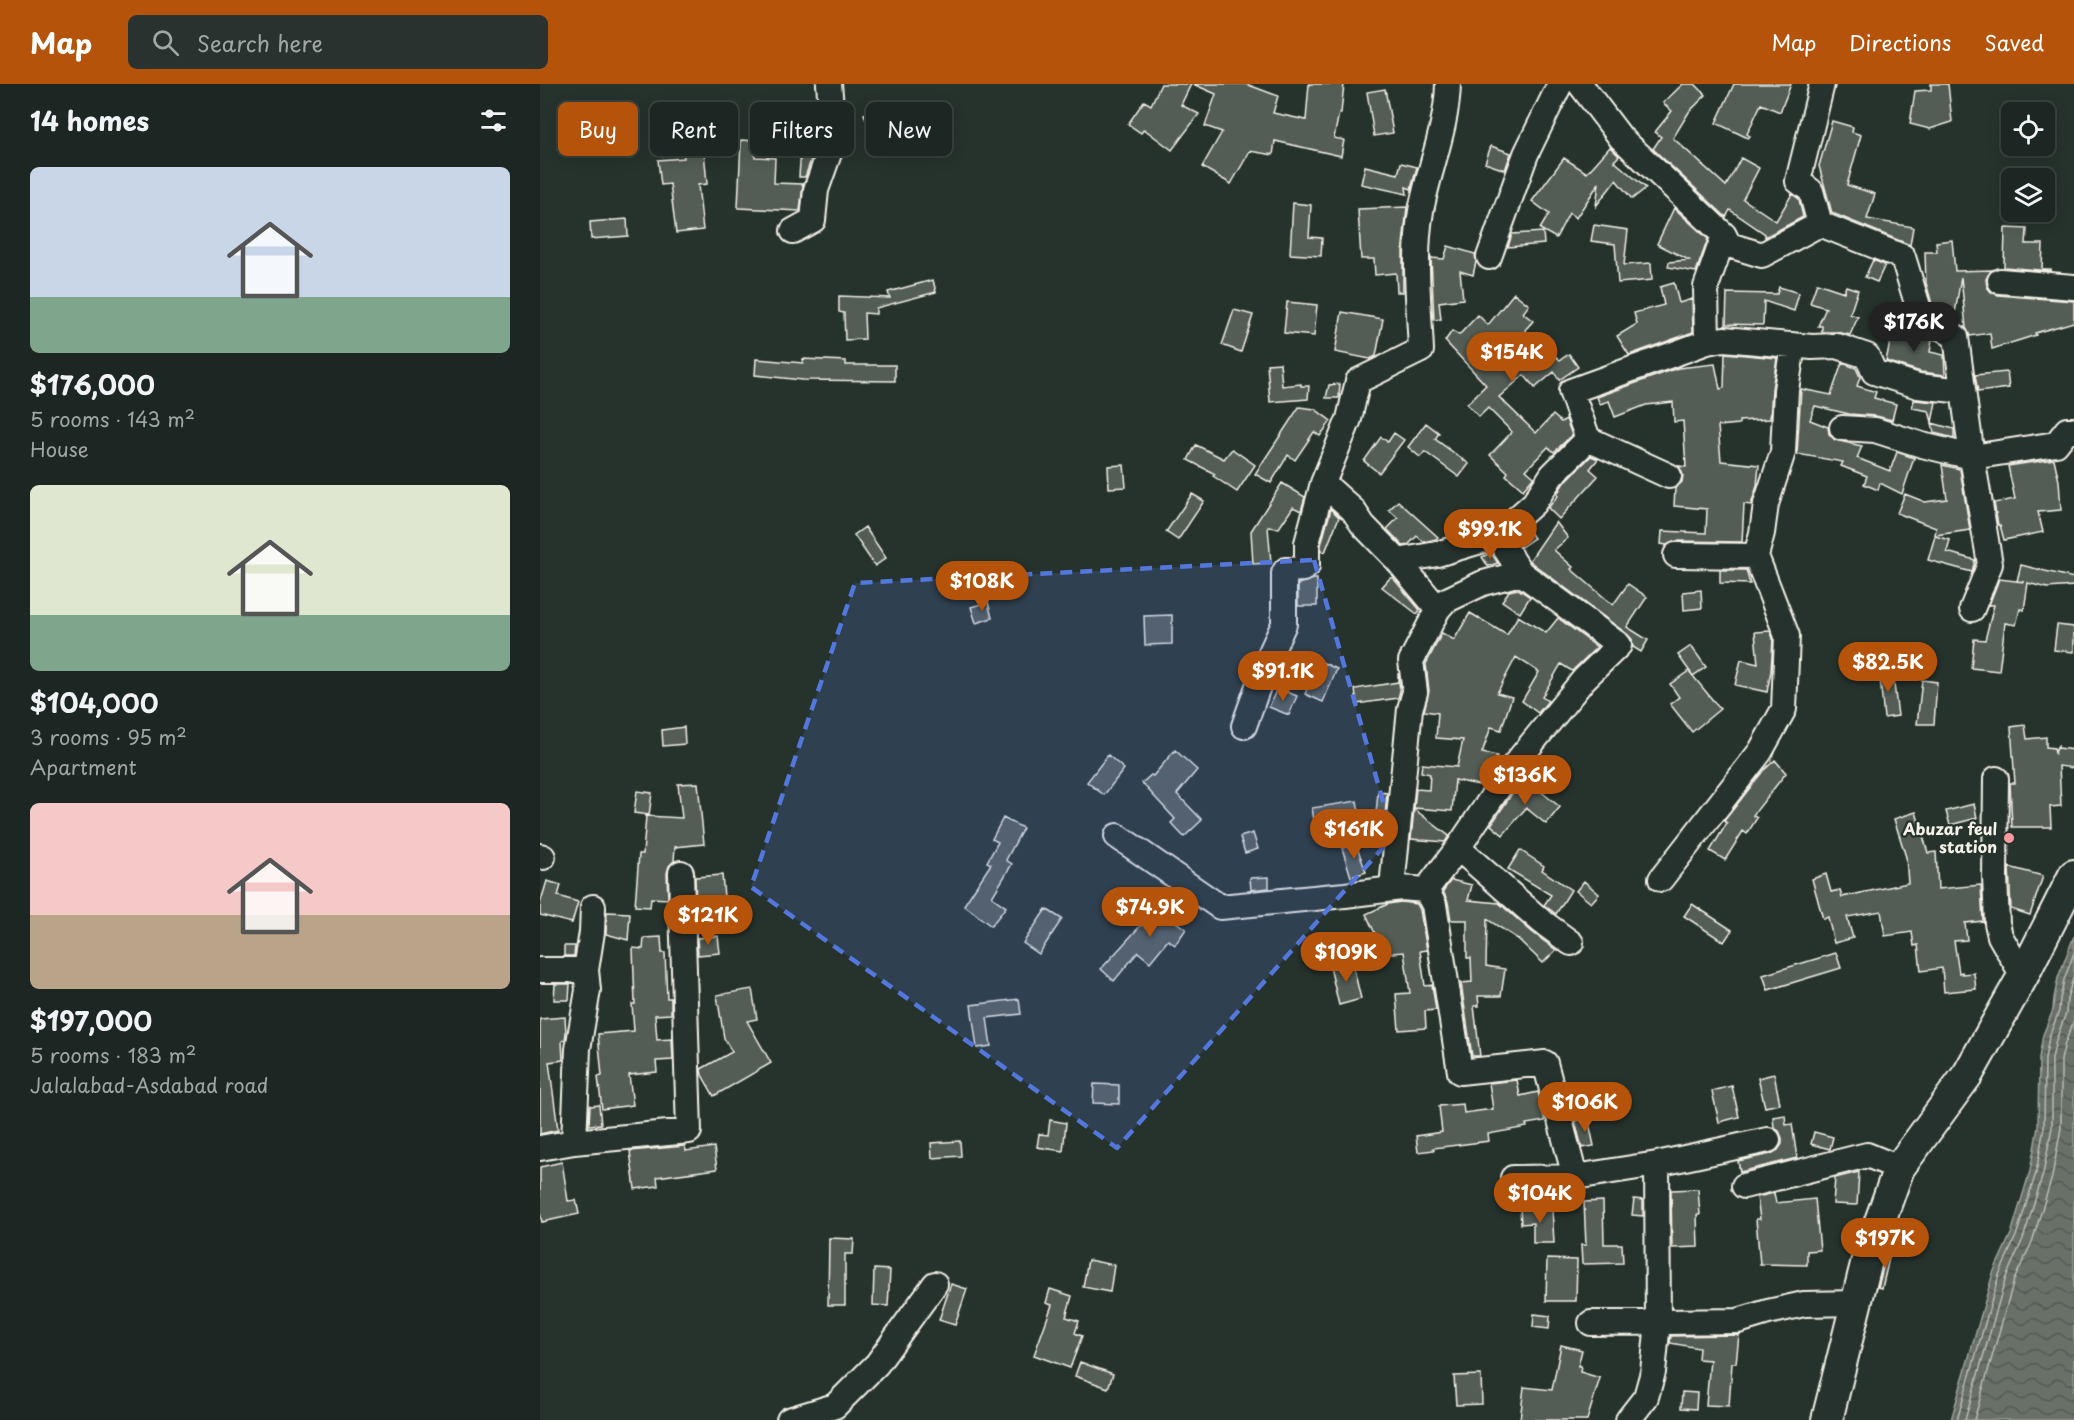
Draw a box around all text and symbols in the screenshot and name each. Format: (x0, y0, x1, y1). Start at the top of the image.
search box (128, 15, 548, 69)
text: Map (30, 21, 92, 64)
icon: search (149, 26, 182, 59)
text: Search here (197, 26, 323, 59)
text: Map (1771, 26, 1816, 58)
text: Directions (1849, 26, 1951, 58)
text: Saved (1984, 26, 2044, 58)
text: 14 homes (30, 101, 149, 140)
chip: Buy (558, 102, 638, 156)
chip: Rent (650, 102, 738, 156)
chip: Filters (750, 102, 854, 156)
chip: New (866, 102, 952, 156)
map controls (2001, 102, 2055, 222)
button: locate (2001, 102, 2055, 156)
icon: filters (477, 104, 510, 137)
button: layers (2001, 168, 2055, 222)
icon: home (216, 206, 324, 314)
pin: $176K (1872, 302, 1956, 353)
text: $176K (1884, 306, 1944, 336)
pin: $154K (1470, 332, 1554, 383)
text: $154K (1480, 336, 1544, 366)
text: $176,000 (30, 365, 155, 404)
text: 5 rooms · 143 m² (30, 404, 195, 434)
text: House (30, 434, 89, 464)
pin: $99.1K (1441, 509, 1539, 560)
text: $99.1K (1458, 513, 1522, 543)
icon: home (216, 524, 324, 632)
pin: $108K (940, 561, 1024, 612)
text: $108K (950, 565, 1014, 595)
pin: $82.5K (1839, 642, 1937, 693)
text: $82.5K (1852, 646, 1924, 676)
pin: $91.1K (1234, 651, 1332, 702)
text: $91.1K (1252, 655, 1314, 685)
text: $104,000 (30, 683, 159, 722)
text: 3 rooms · 95 m² (30, 722, 187, 752)
text: Apartment (30, 752, 137, 782)
pin: $136K (1483, 755, 1567, 806)
text: $136K (1493, 759, 1557, 789)
pin: $161K (1312, 809, 1396, 860)
text: $161K (1324, 813, 1384, 843)
place label: Abuzar feul station (1902, 816, 1997, 858)
marker: Abuzar feul station (2002, 831, 2016, 845)
icon: home (216, 842, 324, 950)
pin: $74.9K (1101, 887, 1199, 938)
text: $74.9K (1116, 891, 1184, 921)
pin: $121K (666, 895, 750, 946)
text: $121K (678, 899, 738, 929)
pin: $109K (1304, 932, 1388, 983)
text: $109K (1315, 936, 1377, 966)
text: $197,000 (30, 1001, 152, 1040)
text: 5 rooms · 183 m² (30, 1040, 196, 1070)
text: Jalalabad-Asdabad road (30, 1070, 269, 1100)
pin: $106K (1543, 1082, 1627, 1133)
text: $106K (1552, 1086, 1618, 1116)
pin: $104K (1498, 1173, 1582, 1224)
text: $104K (1508, 1177, 1572, 1207)
pin: $197K (1843, 1218, 1927, 1269)
text: $197K (1855, 1222, 1915, 1252)

